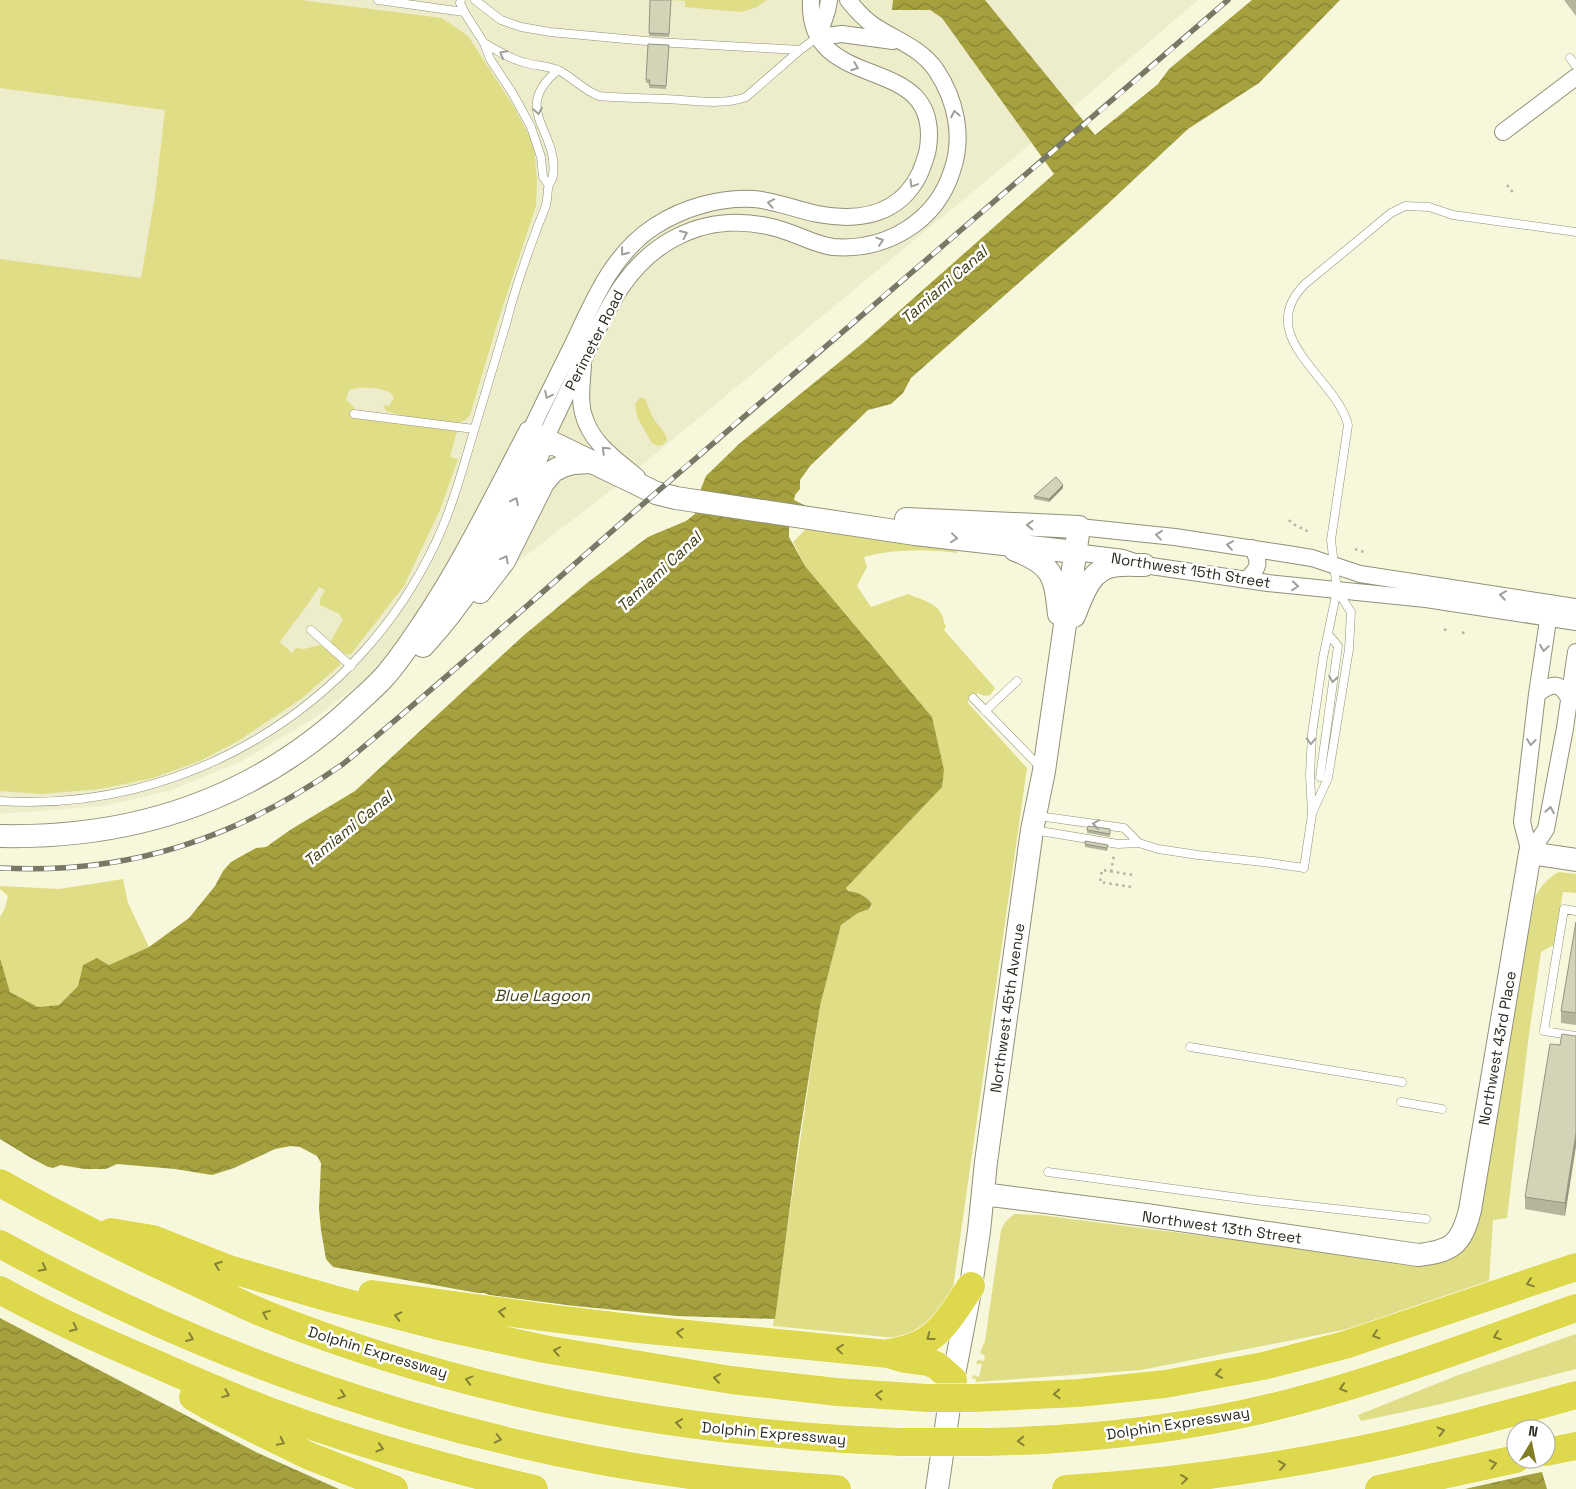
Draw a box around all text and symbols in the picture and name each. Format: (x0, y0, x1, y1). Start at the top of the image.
one-way arrow (500, 51, 509, 61)
one-way arrow (850, 61, 859, 71)
one-way arrow (532, 106, 542, 115)
one-way arrow (950, 110, 961, 119)
one-way arrow (910, 179, 920, 188)
one-way arrow (767, 198, 776, 208)
one-way arrow (679, 230, 688, 241)
one-way arrow (876, 237, 884, 247)
water label: Tamiami Canal (896, 240, 993, 328)
one-way arrow (622, 246, 630, 255)
street label: Perimeter Road (560, 287, 628, 393)
one-way arrow (544, 390, 554, 399)
one-way arrow (602, 447, 611, 456)
one-way arrow (509, 497, 519, 506)
one-way arrow (1026, 520, 1034, 530)
water label: Tamiami Canal (612, 526, 707, 617)
one-way arrow (1155, 530, 1163, 541)
one-way arrow (950, 533, 958, 544)
one-way arrow (1225, 540, 1233, 551)
street label: Northwest 15th Street (1110, 548, 1272, 592)
one-way arrow (498, 555, 508, 564)
one-way arrow (1291, 580, 1299, 591)
one-way arrow (1498, 590, 1507, 600)
one-way arrow (1539, 644, 1550, 652)
one-way arrow (1328, 674, 1338, 683)
one-way arrow (1306, 738, 1317, 746)
one-way arrow (1526, 738, 1537, 746)
water label: Tamiami Canal (299, 785, 398, 871)
one-way arrow (1544, 806, 1554, 814)
one-way arrow (1092, 820, 1101, 830)
street label: Northwest 45th Avenue (986, 922, 1028, 1094)
street label: Northwest 43rd Place (1474, 969, 1520, 1127)
water label: Blue Lagoon (494, 985, 591, 1006)
street label: Northwest 13th Street (1141, 1206, 1303, 1248)
one-way arrow (214, 1261, 223, 1271)
one-way arrow (37, 1262, 46, 1272)
one-way arrow (1526, 1277, 1535, 1287)
one-way arrow (497, 1307, 505, 1318)
one-way arrow (262, 1310, 271, 1321)
one-way arrow (394, 1311, 403, 1322)
one-way arrow (69, 1322, 78, 1332)
street label: Dolphin Expressway (306, 1322, 450, 1382)
one-way arrow (676, 1328, 684, 1339)
one-way arrow (1372, 1329, 1381, 1339)
one-way arrow (1493, 1330, 1502, 1340)
one-way arrow (926, 1331, 936, 1340)
one-way arrow (185, 1332, 193, 1342)
one-way arrow (835, 1344, 843, 1355)
one-way arrow (553, 1347, 562, 1357)
one-way arrow (1214, 1368, 1223, 1378)
one-way arrow (713, 1373, 721, 1384)
one-way arrow (464, 1375, 473, 1386)
one-way arrow (1339, 1382, 1348, 1392)
one-way arrow (222, 1389, 230, 1399)
one-way arrow (337, 1389, 345, 1399)
one-way arrow (1053, 1389, 1061, 1400)
one-way arrow (875, 1390, 883, 1401)
street label: Dolphin Expressway (1105, 1402, 1251, 1444)
street label: Dolphin Expressway (701, 1417, 847, 1449)
one-way arrow (675, 1418, 683, 1429)
north arrow (1506, 1419, 1556, 1469)
text: N (1527, 1422, 1539, 1441)
one-way arrow (1436, 1426, 1445, 1437)
one-way arrow (493, 1433, 502, 1444)
one-way arrow (275, 1436, 284, 1446)
one-way arrow (1017, 1436, 1025, 1447)
one-way arrow (375, 1442, 384, 1452)
one-way arrow (1488, 1459, 1497, 1470)
one-way arrow (1277, 1460, 1286, 1470)
one-way arrow (1181, 1474, 1189, 1485)

